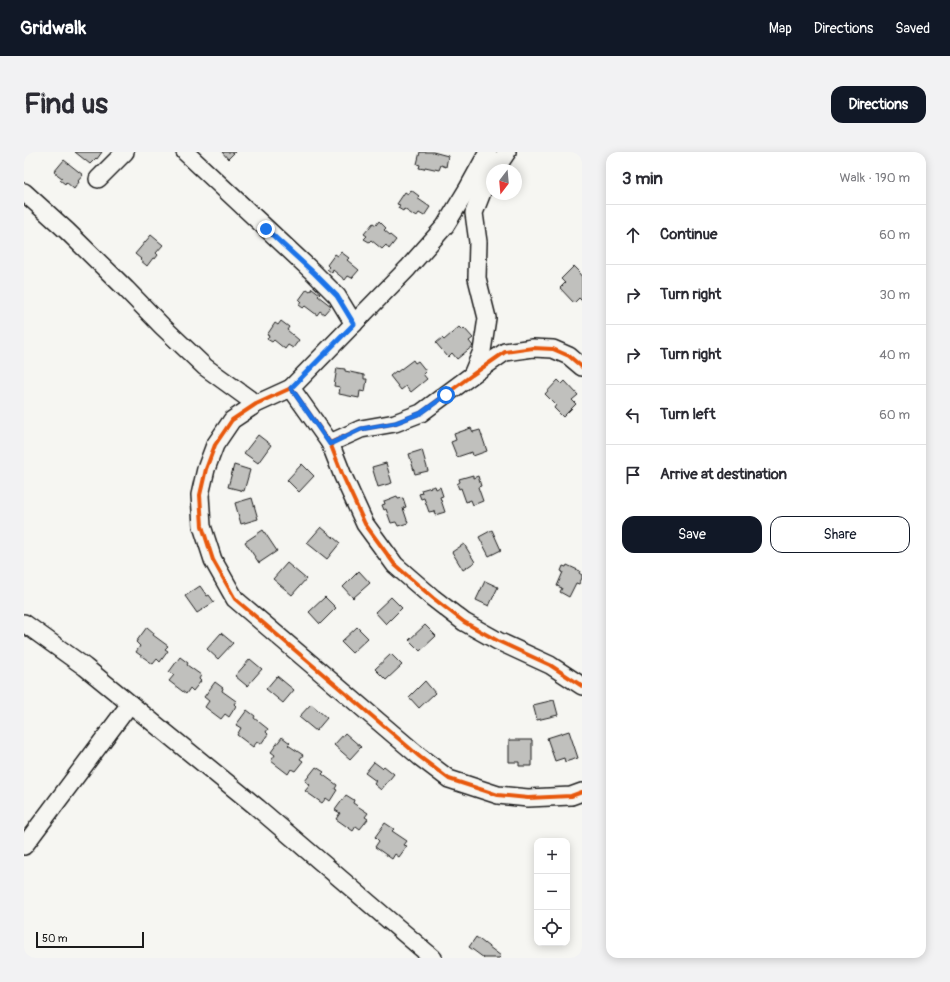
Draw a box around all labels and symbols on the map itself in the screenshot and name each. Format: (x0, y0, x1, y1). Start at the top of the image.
north arrow (486, 164, 522, 200)
route end (257, 220, 275, 238)
route start (437, 386, 455, 404)
scale bar (36, 930, 144, 949)

